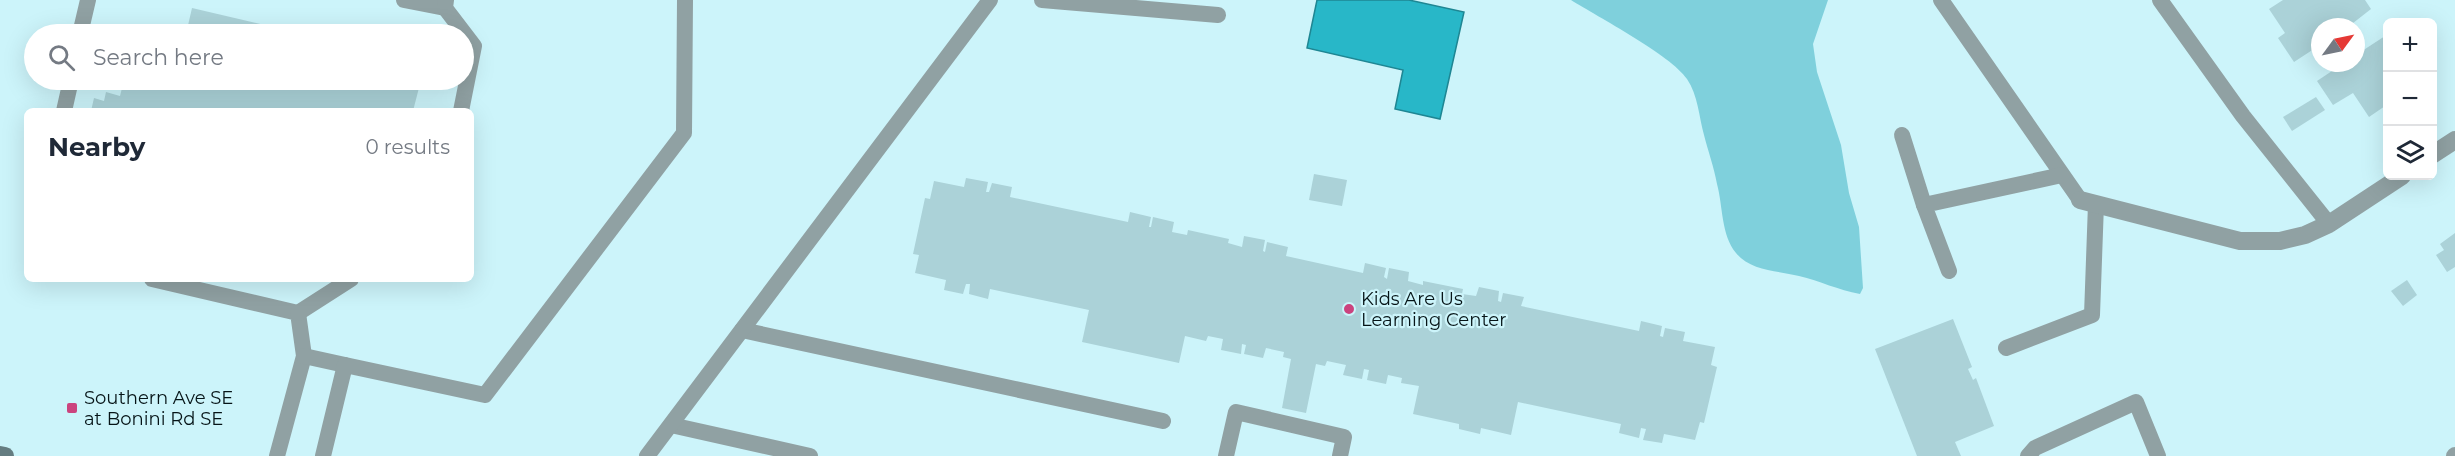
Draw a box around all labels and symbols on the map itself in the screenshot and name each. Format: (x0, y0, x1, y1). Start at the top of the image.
north arrow (2311, 18, 2365, 72)
place label: Kids Are Us Learning Center (1361, 288, 1506, 331)
marker: Kids Are Us Learning Center (1342, 302, 1356, 316)
place label: Southern Ave SE at Bonini Rd SE (84, 387, 233, 430)
marker: Southern Ave SE at Bonini Rd SE (65, 401, 79, 415)

